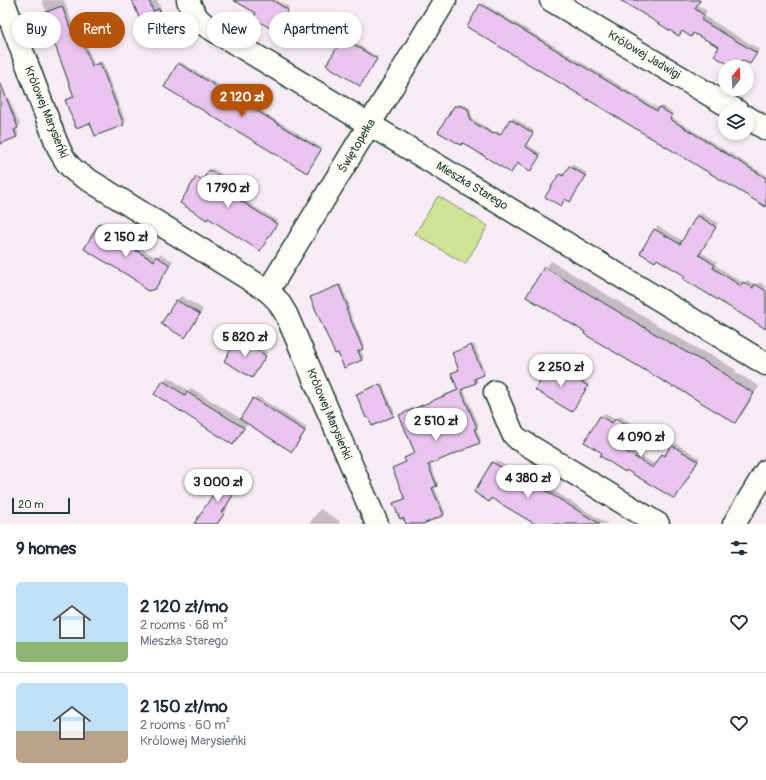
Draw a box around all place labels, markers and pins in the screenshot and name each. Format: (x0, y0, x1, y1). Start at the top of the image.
pin: 2 120 zł (201, 84, 283, 118)
pin: 1 790 zł (187, 175, 269, 209)
pin: 2 150 zł (85, 224, 167, 258)
pin: 5 820 zł (204, 324, 286, 358)
pin: 2 250 zł (520, 354, 602, 388)
pin: 2 510 zł (395, 408, 477, 442)
pin: 4 090 zł (600, 424, 682, 458)
pin: 4 380 zł (487, 465, 569, 499)
pin: 3 000 zł (177, 469, 259, 503)

